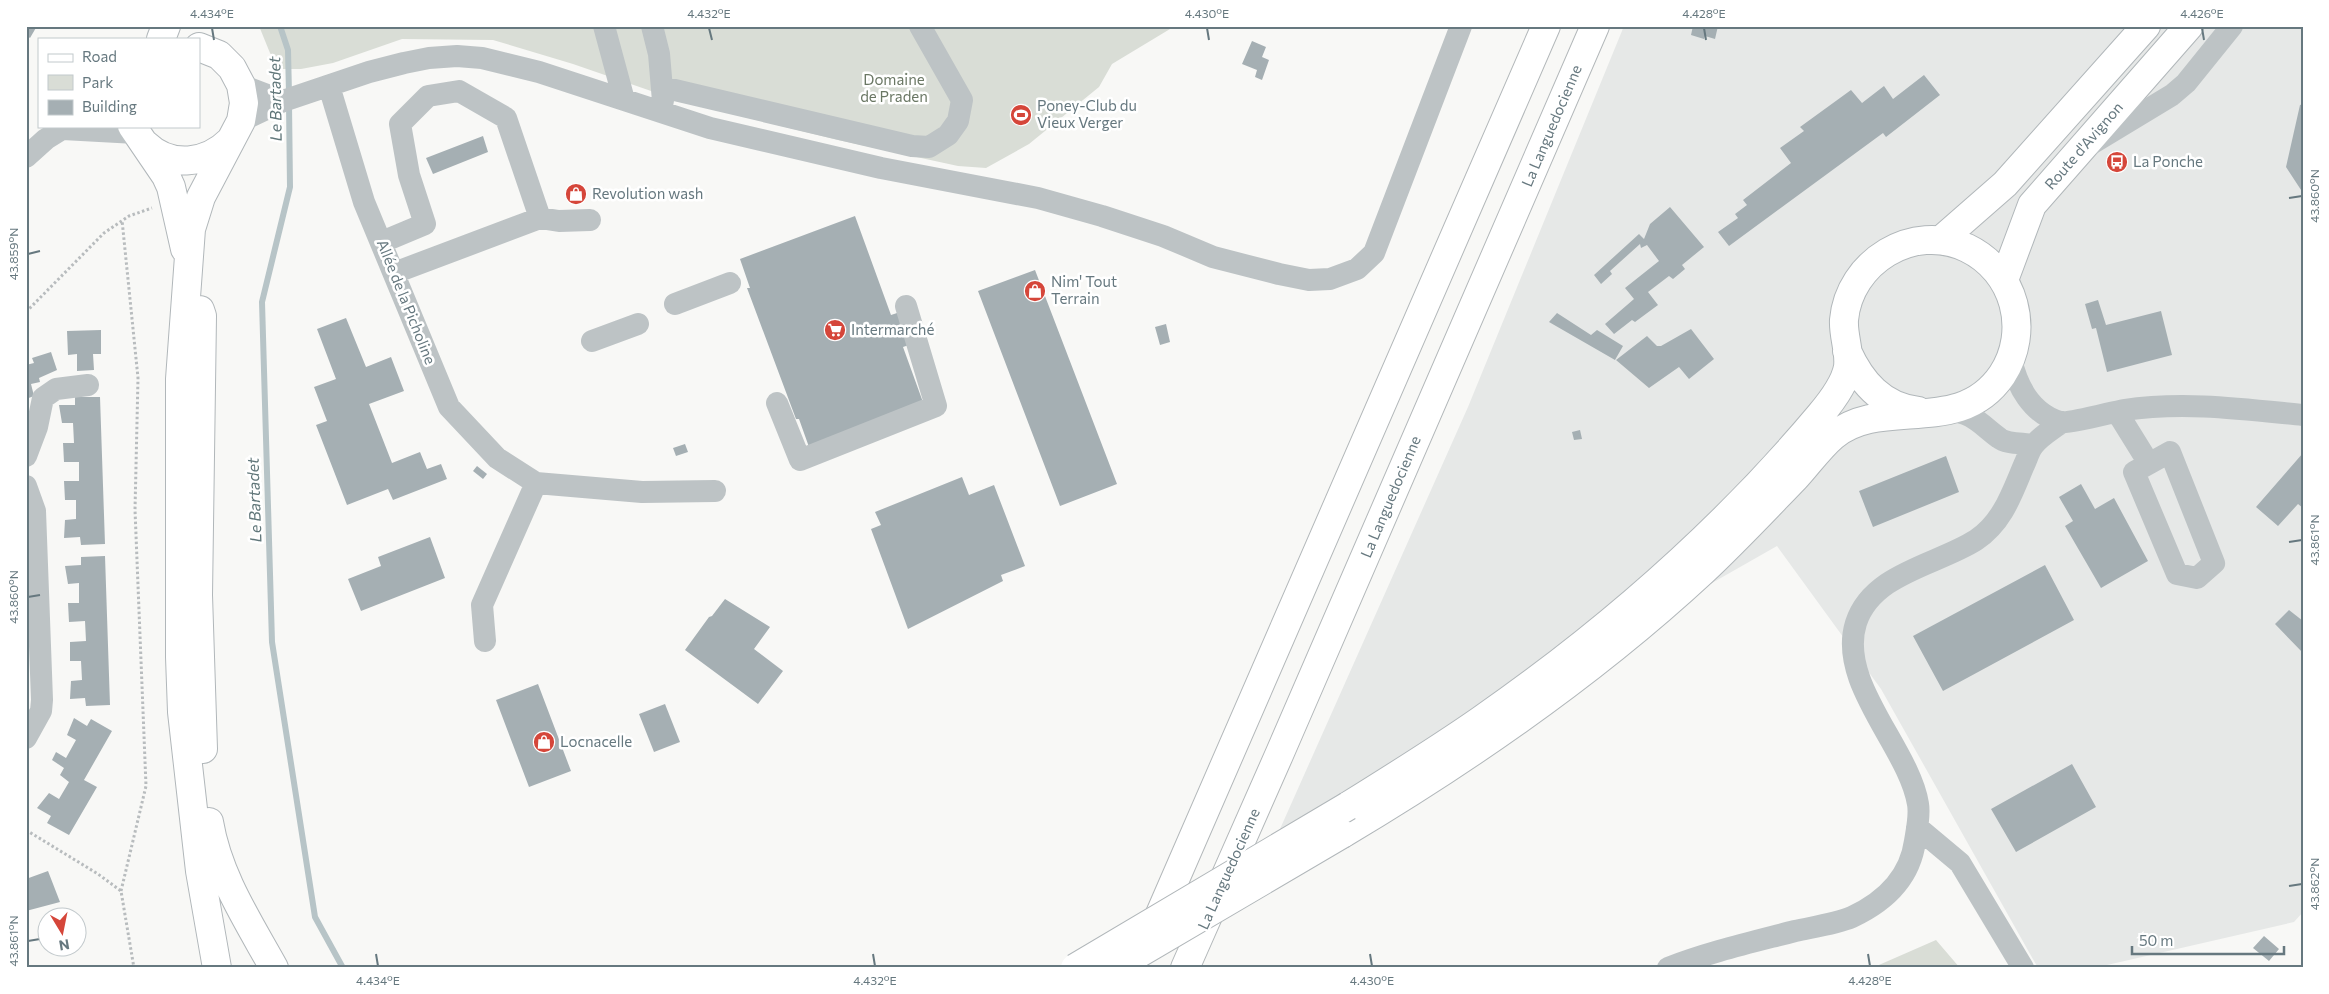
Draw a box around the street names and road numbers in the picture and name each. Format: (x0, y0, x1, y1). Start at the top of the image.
street label: La Languedocienne (1517, 62, 1585, 189)
street label: Route d'Avignon (2040, 98, 2126, 193)
street label: Allée de la Picholine (374, 237, 440, 367)
street label: La Languedocienne (1356, 433, 1424, 560)
street label: La Languedocienne (1193, 805, 1263, 932)

